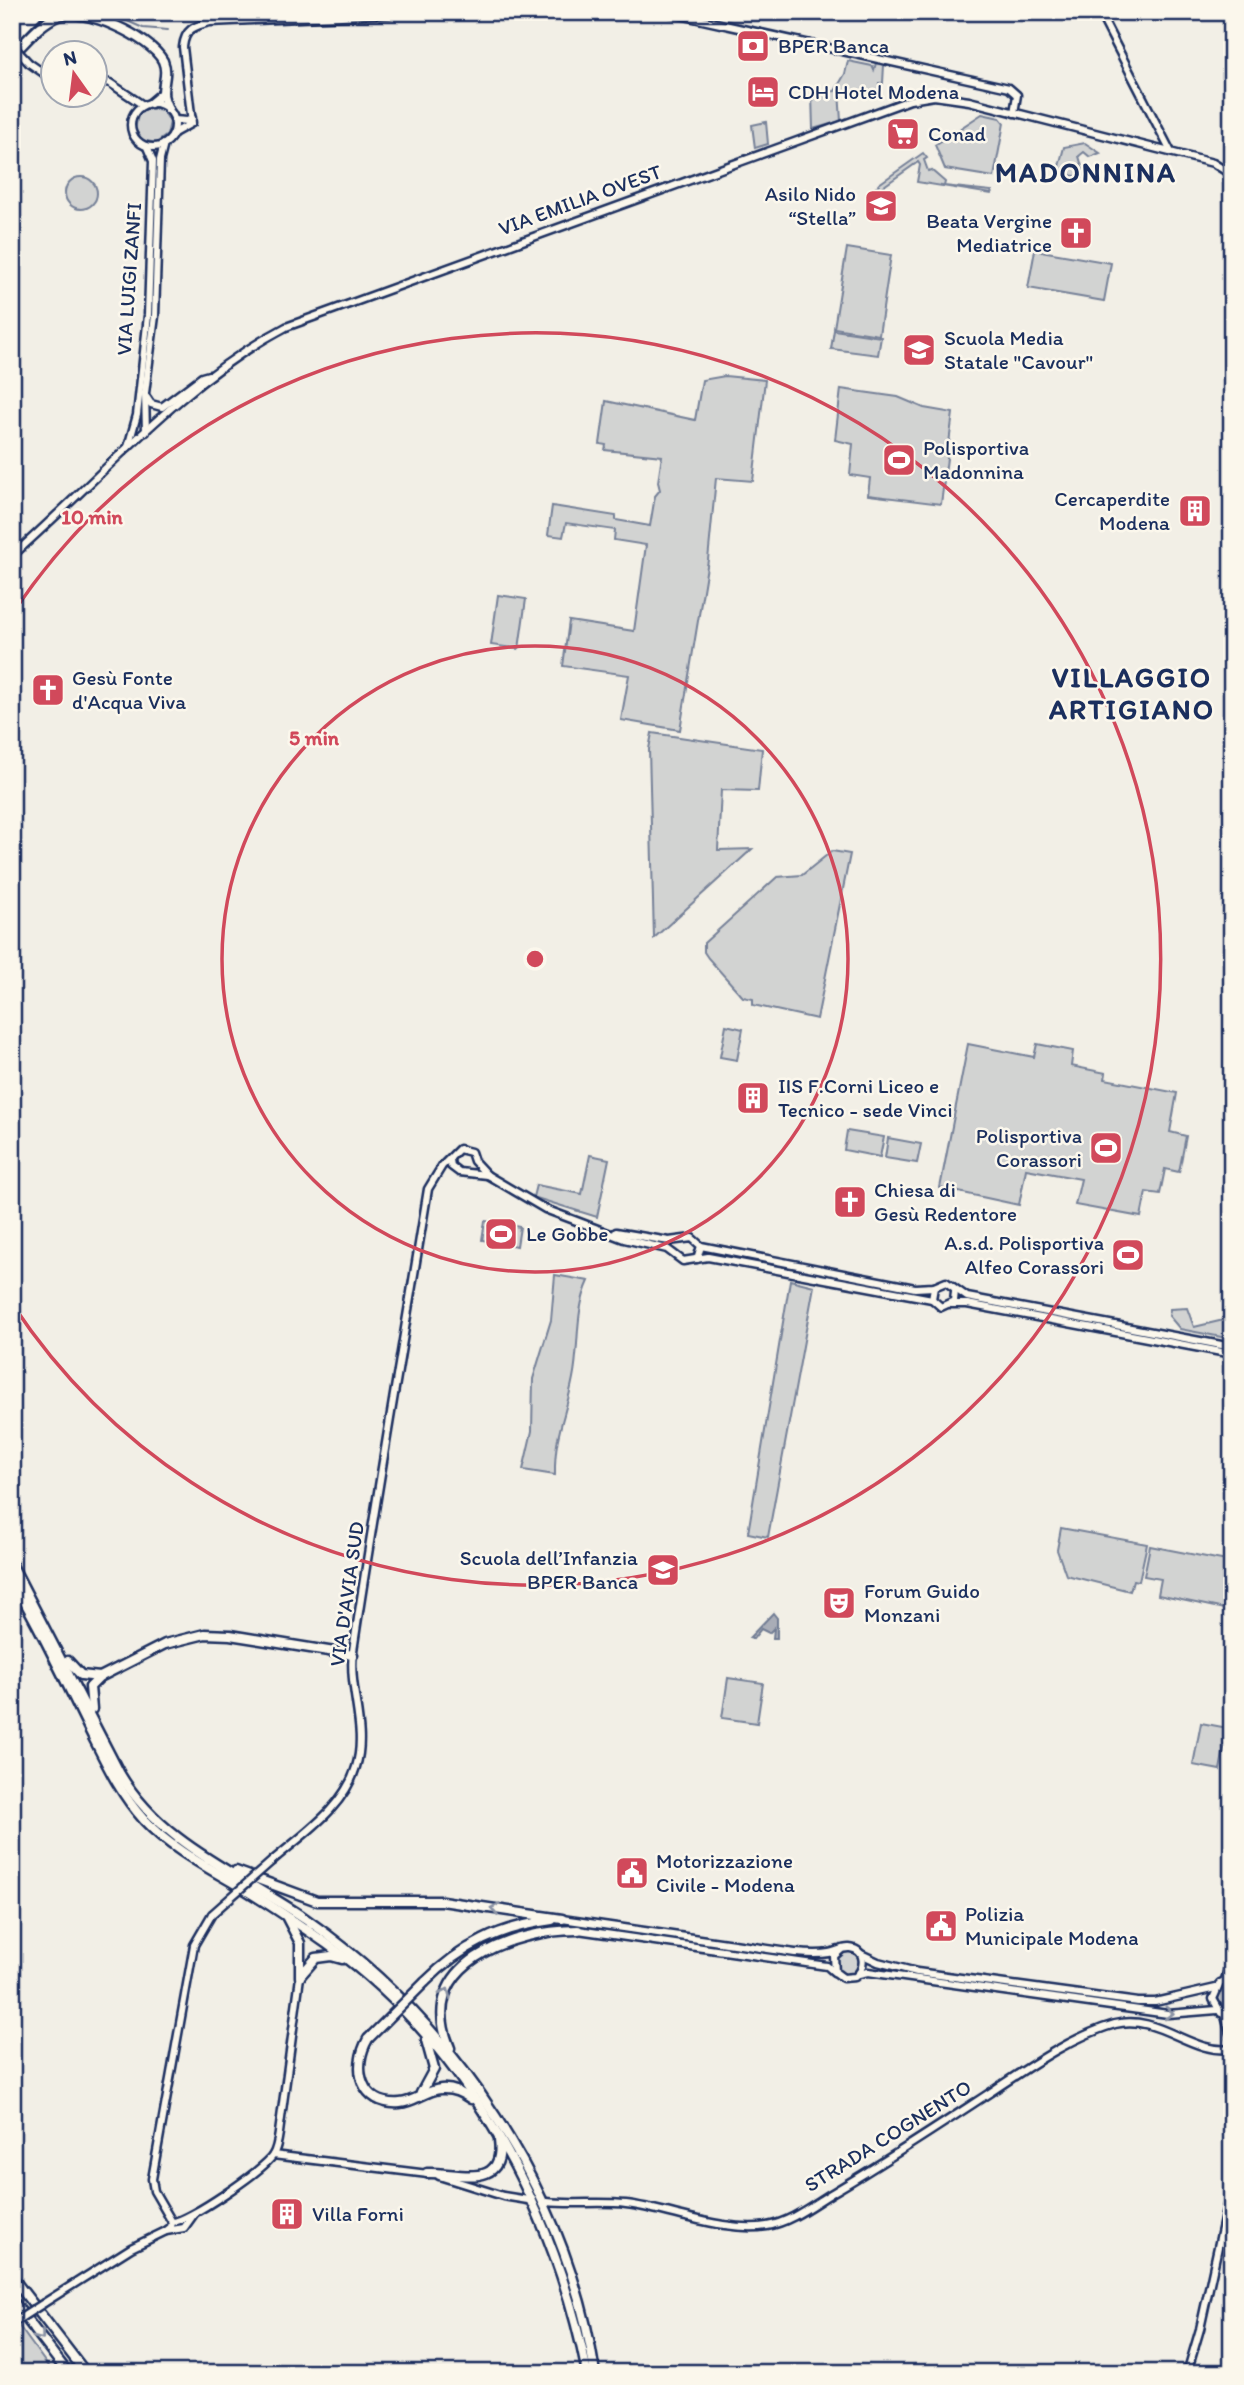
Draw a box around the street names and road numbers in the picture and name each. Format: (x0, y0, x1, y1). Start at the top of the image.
street label: VIA EMILIA OVEST (495, 158, 665, 241)
street label: VIA LUIGI ZANFI (111, 202, 146, 356)
street label: VIA D'AVIA SUD (324, 1520, 369, 1668)
street label: STRADA COGNENTO (800, 2074, 976, 2197)

